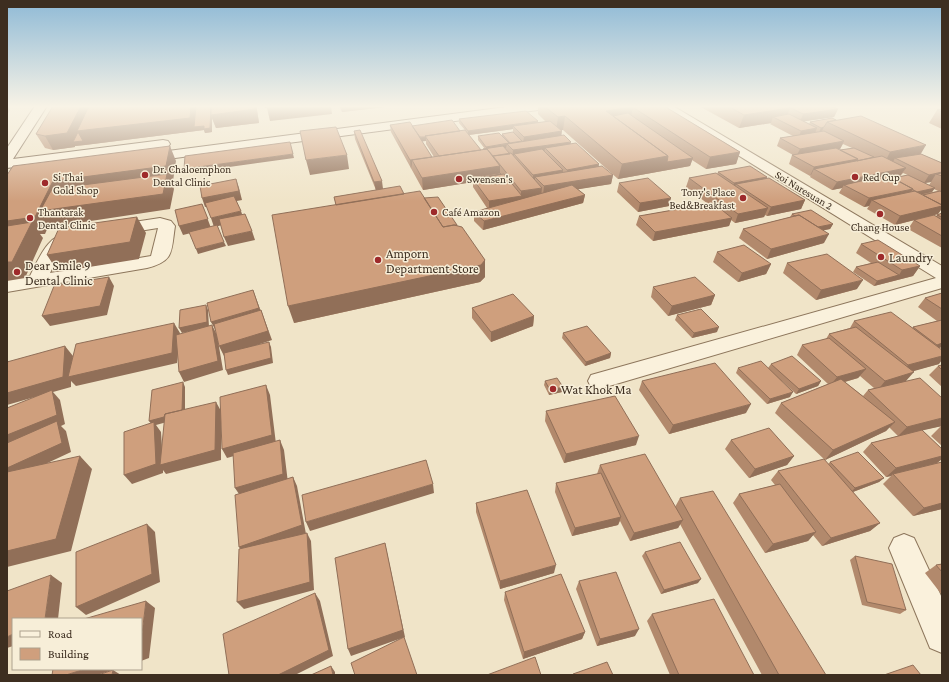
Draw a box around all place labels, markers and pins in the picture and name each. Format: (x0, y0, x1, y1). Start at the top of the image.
place label: Dr. Chaloemphon Dental Clinic (153, 163, 231, 188)
marker: Dr. Chaloemphon Dental Clinic (140, 170, 150, 180)
place label: Si Thai Gold Shop (53, 171, 99, 197)
place label: Red Cup (863, 171, 900, 184)
marker: Red Cup (850, 172, 860, 182)
place label: Swensen's (467, 173, 513, 185)
marker: Swensen's (454, 174, 464, 184)
marker: Si Thai Gold Shop (40, 178, 50, 188)
place label: Tony's Place Bed&Breakfast (670, 186, 735, 211)
marker: Tony's Place Bed&Breakfast (738, 193, 748, 203)
place label: Thantarak Dental Clinic (38, 206, 96, 231)
place label: Café Amazon (442, 206, 500, 218)
marker: Café Amazon (429, 207, 439, 217)
marker: Chang House (875, 209, 885, 219)
marker: Thantarak Dental Clinic (25, 213, 35, 223)
place label: Chang House (851, 221, 909, 234)
place label: Amporn Department Store (386, 246, 479, 276)
place label: Laundry (889, 250, 934, 265)
marker: Laundry (876, 252, 886, 262)
marker: Amporn Department Store (373, 255, 383, 265)
place label: Dear Smile 9 Dental Clinic (25, 258, 93, 288)
marker: Dear Smile 9 Dental Clinic (12, 267, 22, 277)
place label: Wat Khok Ma (561, 382, 631, 397)
marker: Wat Khok Ma (548, 384, 558, 394)

